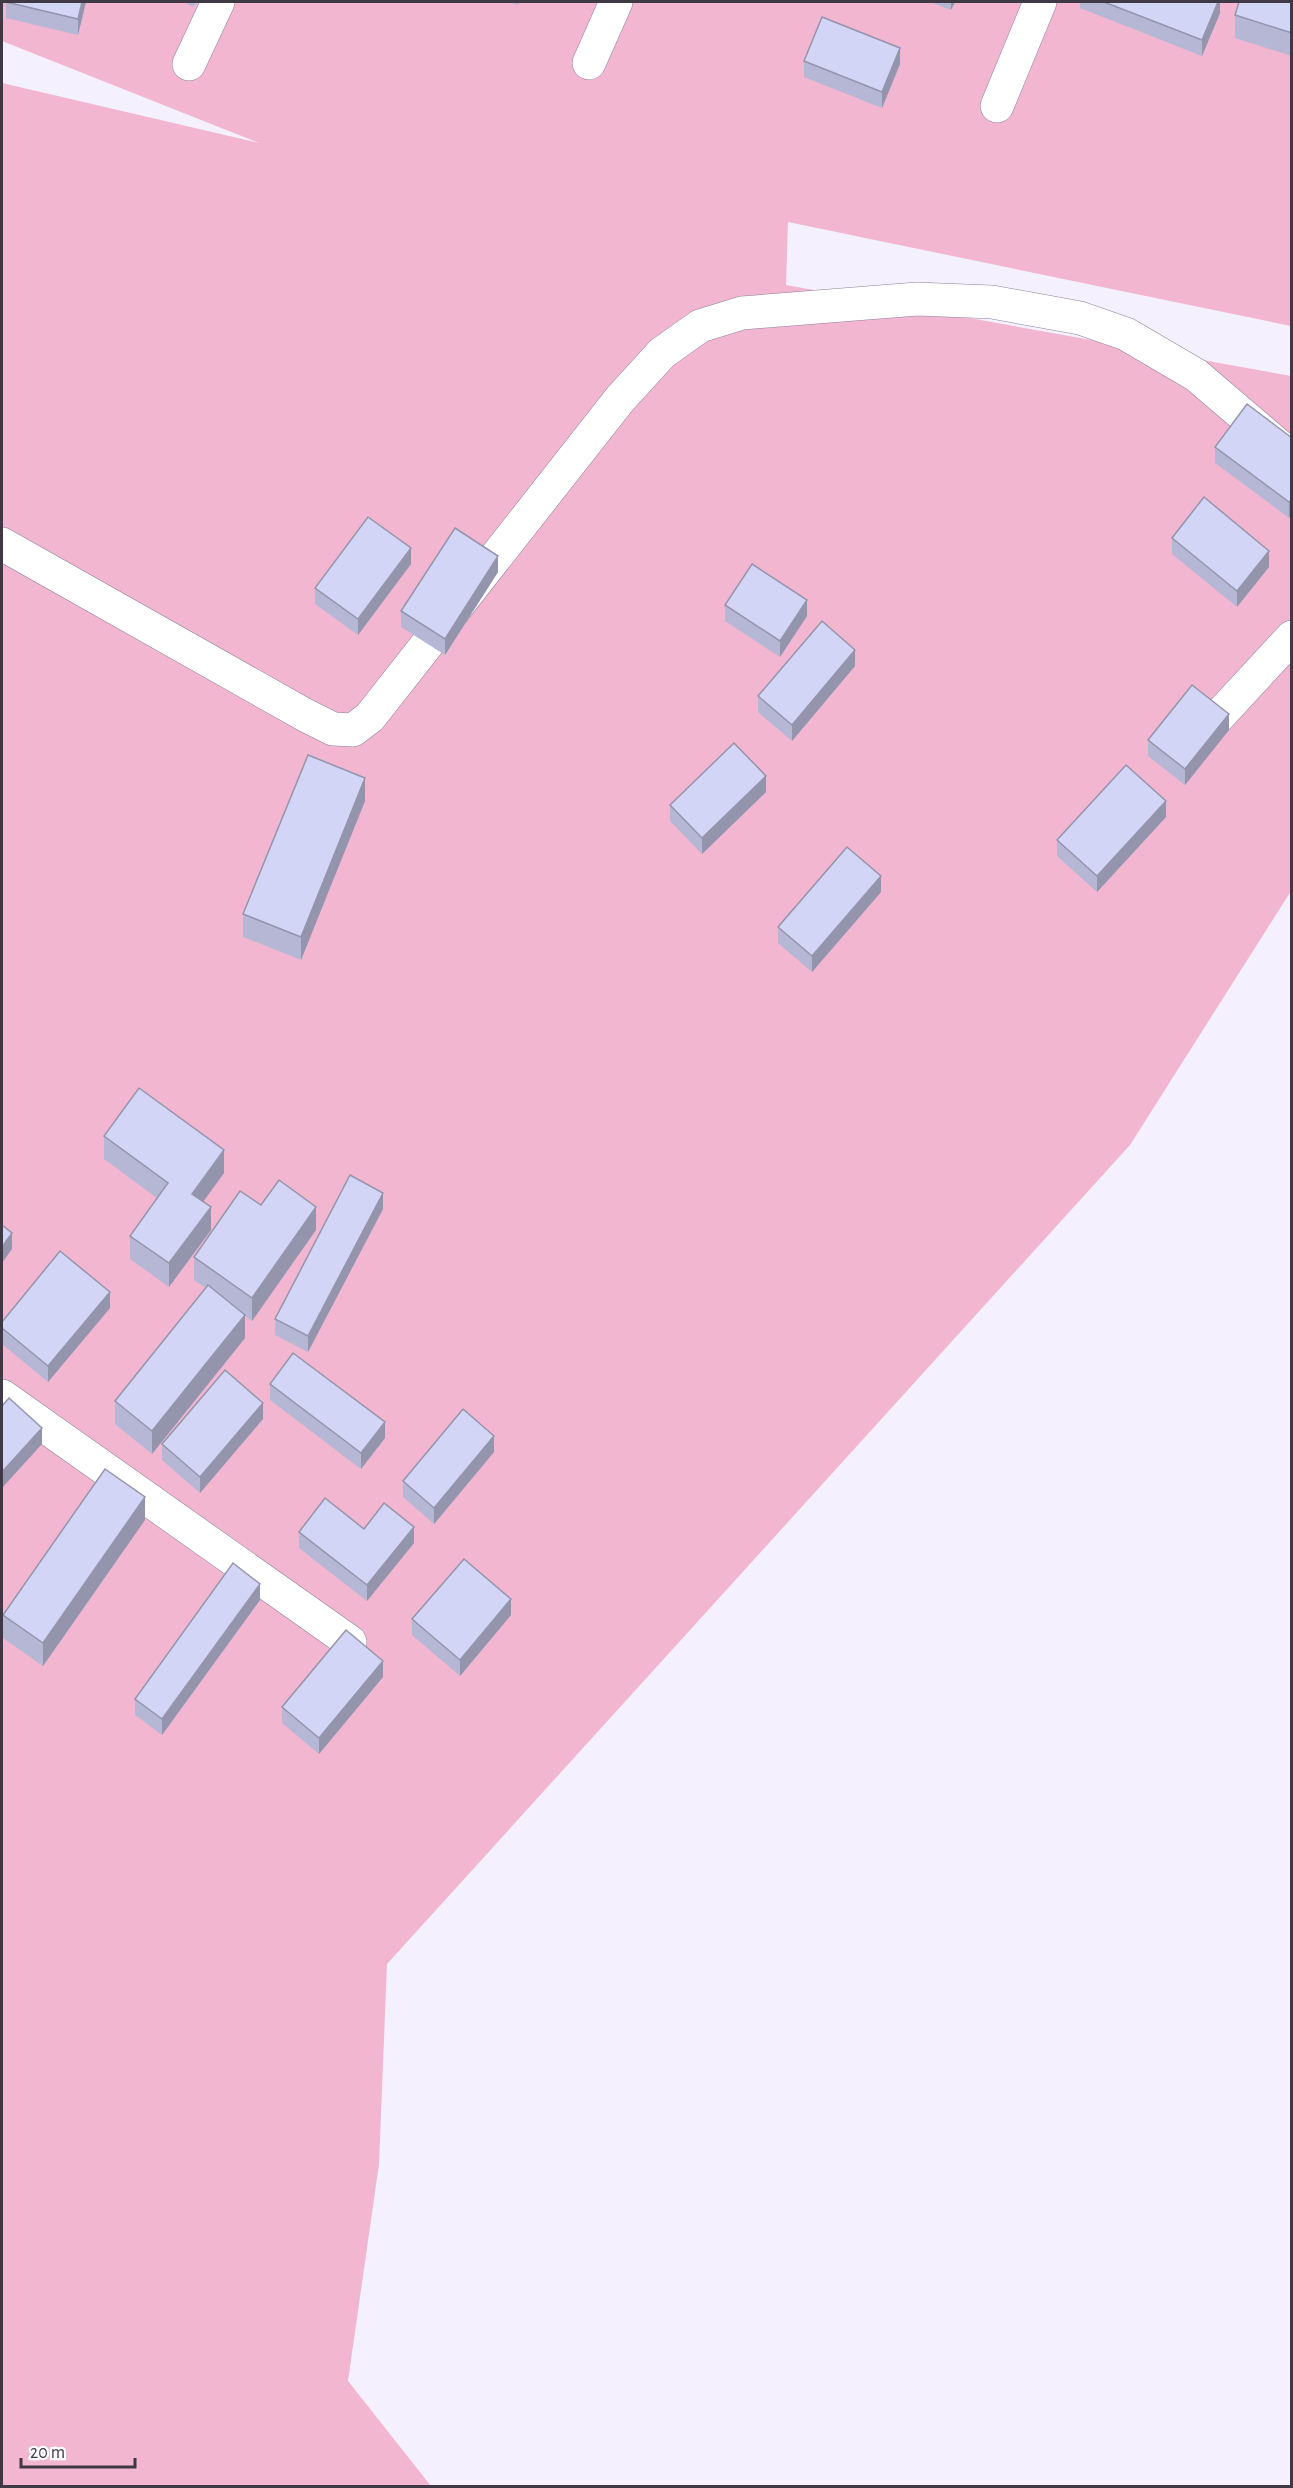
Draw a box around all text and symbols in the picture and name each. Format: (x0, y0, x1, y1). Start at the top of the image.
scale bar (21, 2431, 135, 2469)
text: 20 m (30, 2444, 65, 2462)

